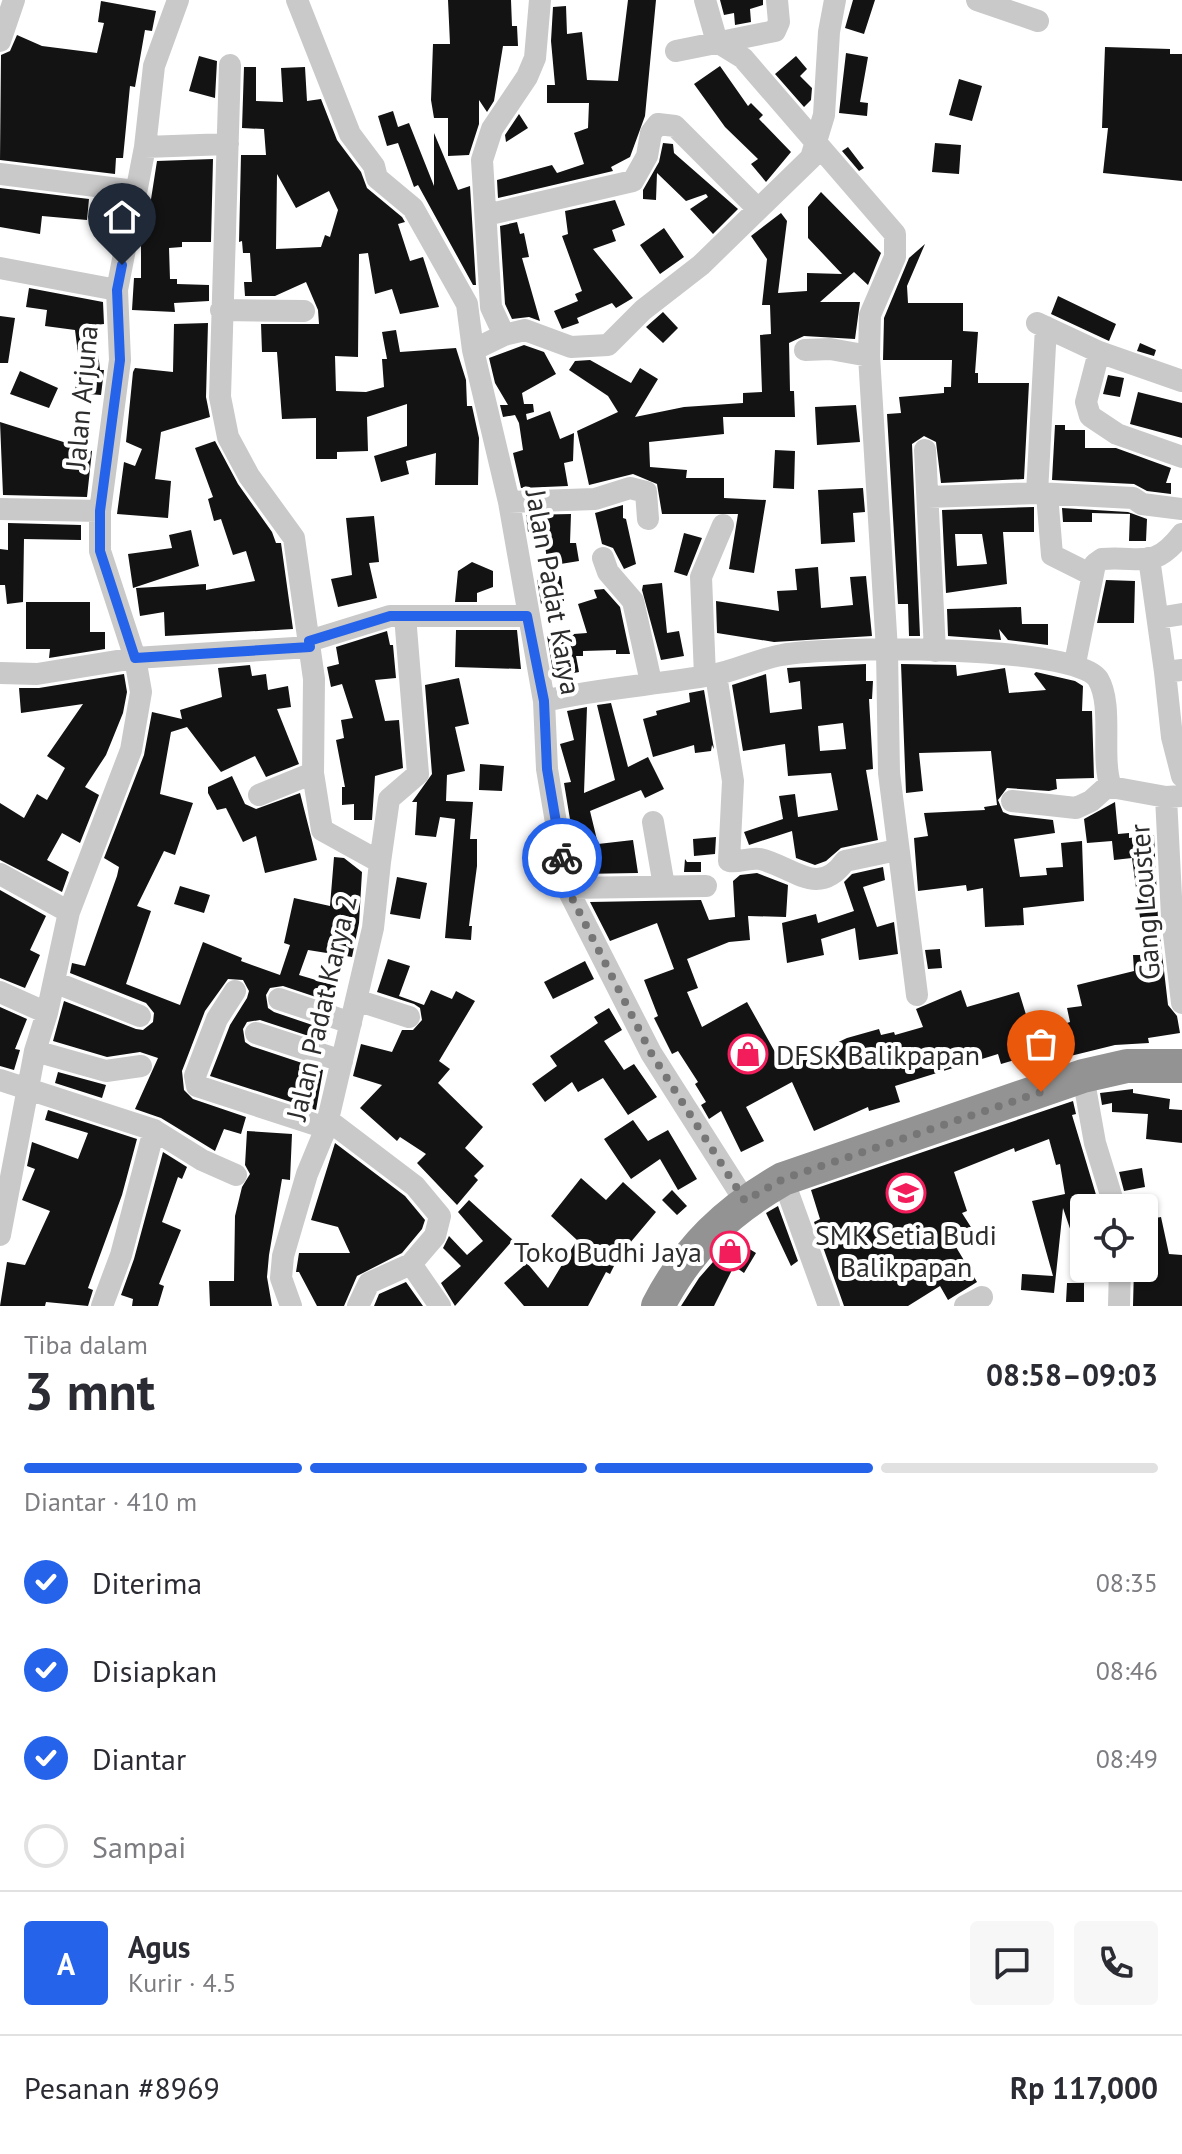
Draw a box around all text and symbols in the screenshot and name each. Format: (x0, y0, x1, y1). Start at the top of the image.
pin (88, 183, 156, 265)
icon: home (100, 195, 144, 239)
street label: Jalan Arjuna (56, 324, 106, 471)
street label: Jalan Padat Karya (518, 485, 590, 698)
courier (522, 818, 602, 898)
street label: Gang Louster (1120, 822, 1168, 981)
icon: bike (540, 836, 584, 880)
street label: Jalan Padat Karya 2 (277, 890, 365, 1125)
pin (1007, 1010, 1075, 1092)
icon: bag (1019, 1022, 1063, 1066)
shop icon: DFSK Balikpapan (727, 1033, 769, 1075)
place label: DFSK Balikpapan (776, 1036, 980, 1073)
school or university icon: SMK Setia Budi Balikpapan (885, 1172, 927, 1214)
map controls (1070, 1194, 1158, 1282)
button: locate (1070, 1194, 1158, 1282)
place label: SMK Setia Budi Balikpapan (815, 1216, 997, 1285)
shop icon: Toko Budhi Jaya (709, 1230, 751, 1272)
place label: Toko Budhi Jaya (514, 1233, 702, 1270)
text: Tiba dalam (24, 1328, 148, 1361)
text: 08:58–09:03 (986, 1355, 1158, 1394)
text: 3 mnt (24, 1357, 155, 1424)
text: Diantar · 410 m (24, 1485, 197, 1518)
icon: check (24, 1560, 68, 1604)
text: Diterima (92, 1563, 202, 1602)
text: 08:35 (1096, 1566, 1158, 1599)
icon: check (24, 1648, 68, 1692)
text: Disiapkan (92, 1651, 217, 1690)
text: 08:46 (1096, 1654, 1158, 1687)
icon: check (24, 1736, 68, 1780)
text: Diantar (92, 1739, 186, 1778)
text: 08:49 (1096, 1742, 1158, 1775)
text: Sampai (92, 1827, 186, 1866)
button: chat (970, 1921, 1054, 2005)
button: phone (1074, 1921, 1158, 2005)
text: Agus (128, 1927, 190, 1966)
text: A (57, 1944, 75, 1983)
text: Kurir · 4.5 (128, 1966, 237, 1999)
text: Pesanan #8969 (24, 2068, 220, 2107)
text: Rp 117,000 (1010, 2068, 1158, 2107)

